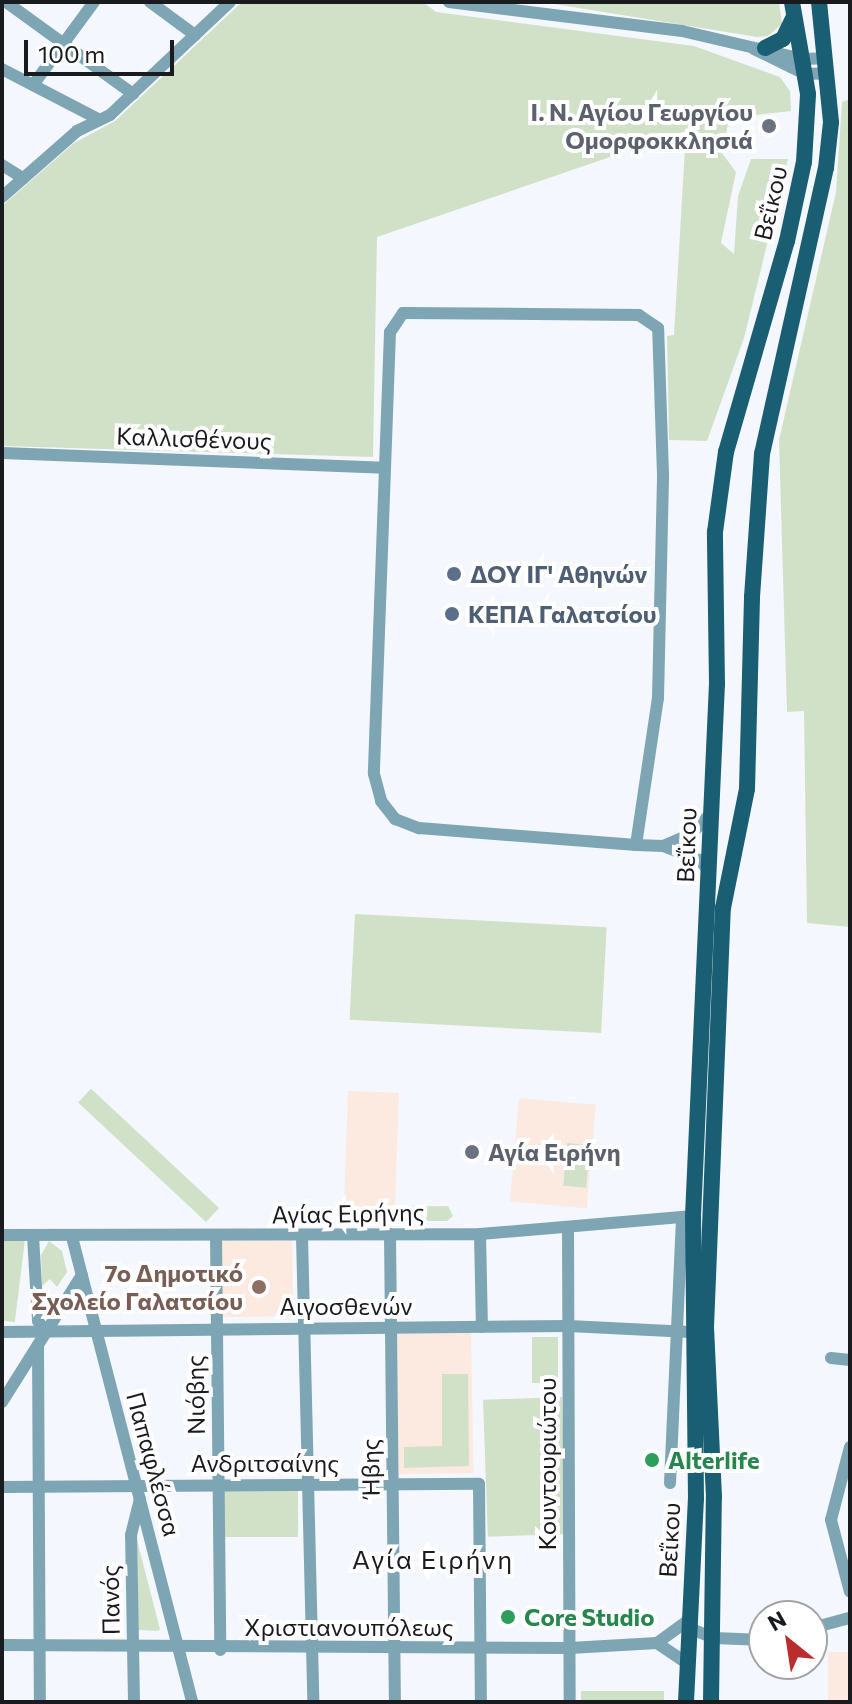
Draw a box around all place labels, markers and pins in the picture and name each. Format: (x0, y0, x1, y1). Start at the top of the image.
place label: Ι. Ν. Αγίου Γεωργίου Ομορφοκκλησιά (531, 98, 753, 154)
marker: Ι. Ν. Αγίου Γεωργίου Ομορφοκκλησιά (760, 117, 778, 135)
place label: ΔΟΥ ΙΓ' Αθηνών (470, 560, 647, 588)
marker: ΔΟΥ ΙΓ' Αθηνών (445, 565, 463, 583)
place label: ΚΕΠΑ Γαλατσίου (468, 600, 656, 628)
marker: ΚΕΠΑ Γαλατσίου (443, 605, 461, 623)
place label: Αγία Ειρήνη (488, 1138, 621, 1166)
marker: Αγία Ειρήνη (463, 1143, 481, 1161)
place label: 7ο Δημοτικό Σχολείο Γαλατσίου (31, 1259, 243, 1315)
marker: 7ο Δημοτικό Σχολείο Γαλατσίου (250, 1278, 268, 1296)
place label: Alterlife (668, 1446, 760, 1474)
marker: Alterlife (643, 1451, 661, 1469)
place label: Core Studio (524, 1603, 655, 1631)
marker: Core Studio (499, 1608, 517, 1626)

